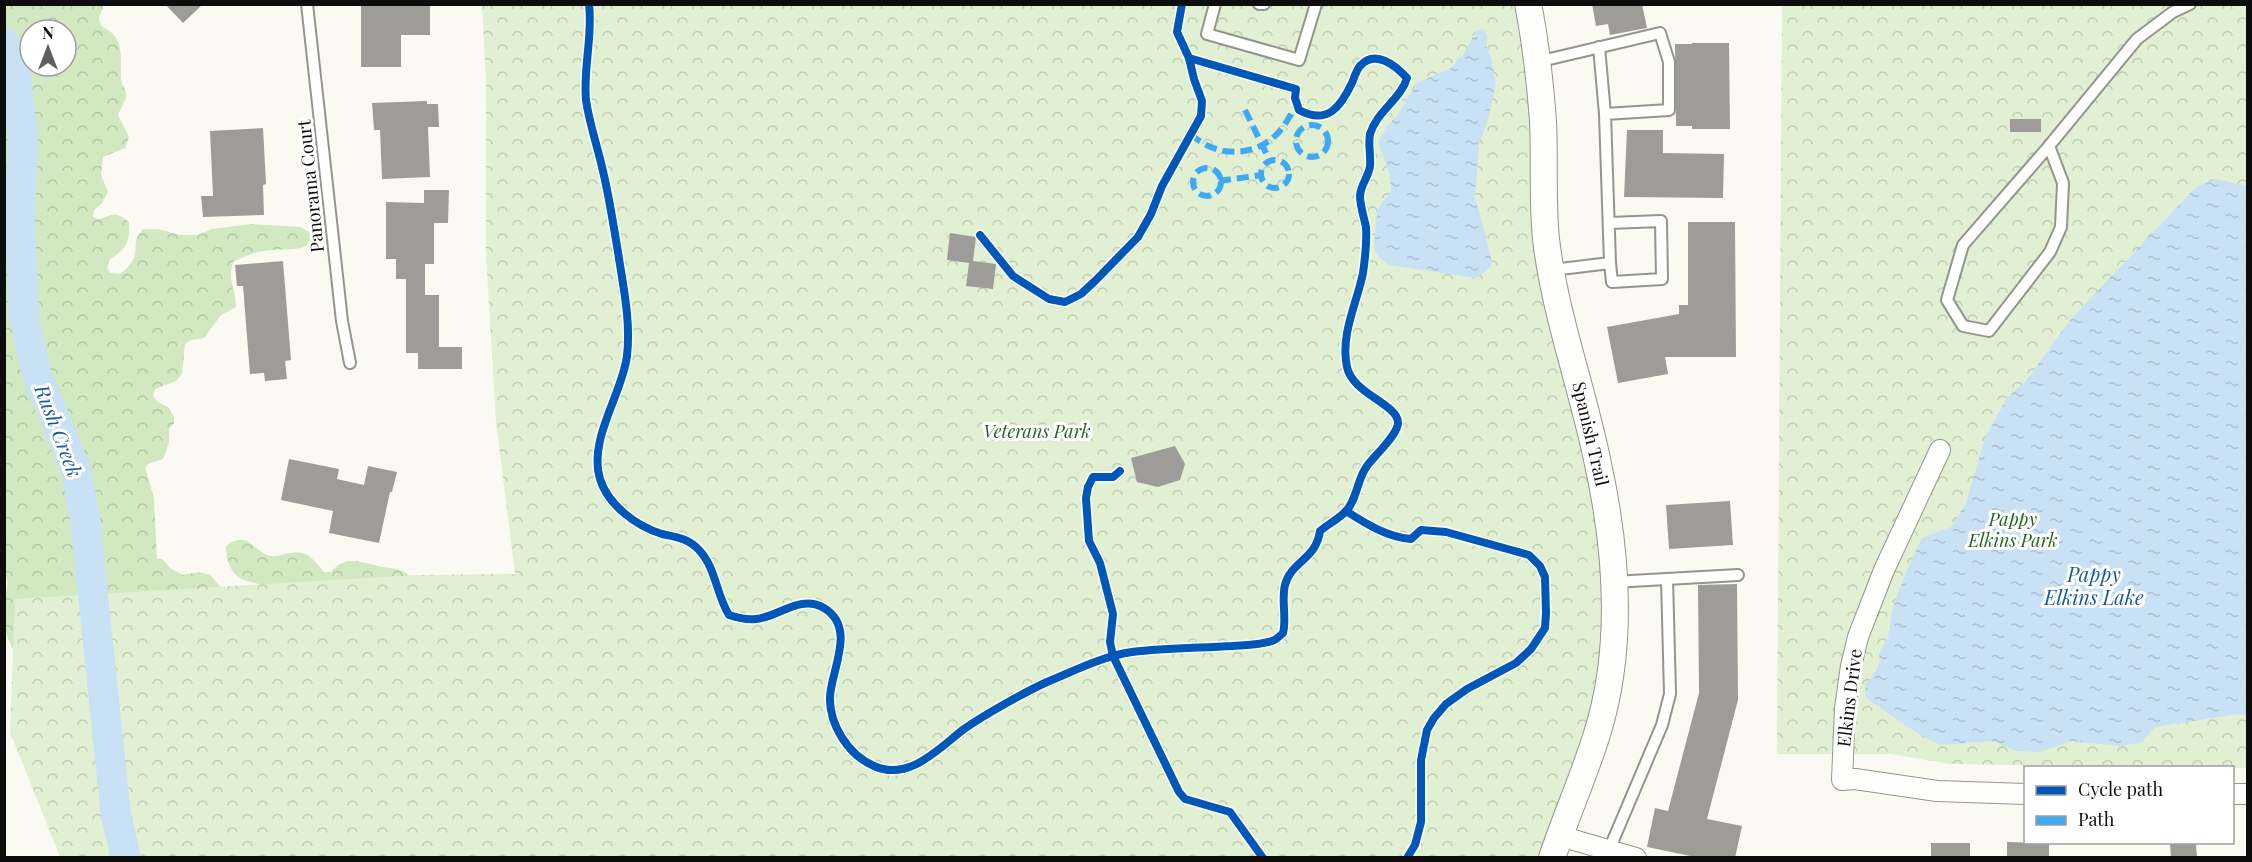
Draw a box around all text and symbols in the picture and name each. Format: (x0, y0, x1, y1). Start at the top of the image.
north arrow (18, 18, 78, 78)
text: N (42, 22, 54, 43)
street label: Panorama Court (291, 118, 329, 254)
water label: Rush Creek (29, 379, 89, 481)
street label: Spanish Trail (1567, 379, 1615, 488)
park label: Veterans Park (983, 419, 1091, 443)
park label: Pappy Elkins Park (1967, 507, 2058, 552)
water label: Pappy Elkins Lake (2043, 560, 2144, 610)
street label: Elkins Drive (1831, 647, 1867, 748)
legend (2024, 766, 2234, 844)
text: Cycle path (2078, 777, 2163, 801)
text: Path (2078, 807, 2115, 831)

